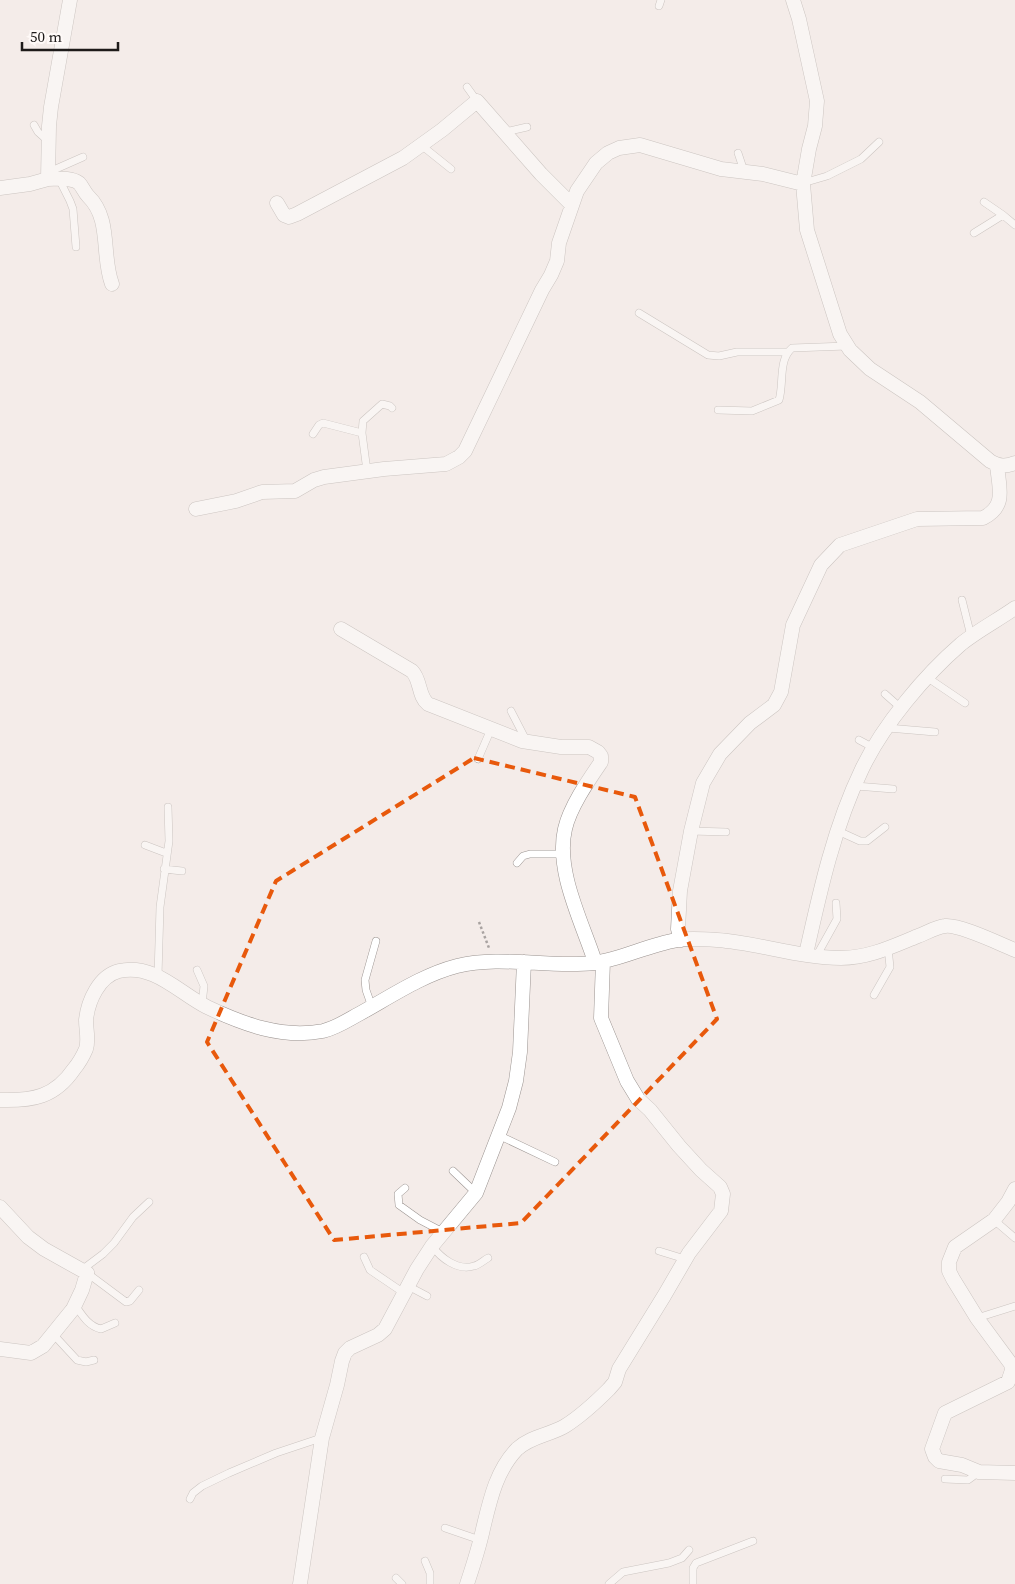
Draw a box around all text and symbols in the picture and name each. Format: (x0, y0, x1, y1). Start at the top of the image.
scale bar (22, 20, 119, 52)
text: 50 m (30, 26, 62, 47)

